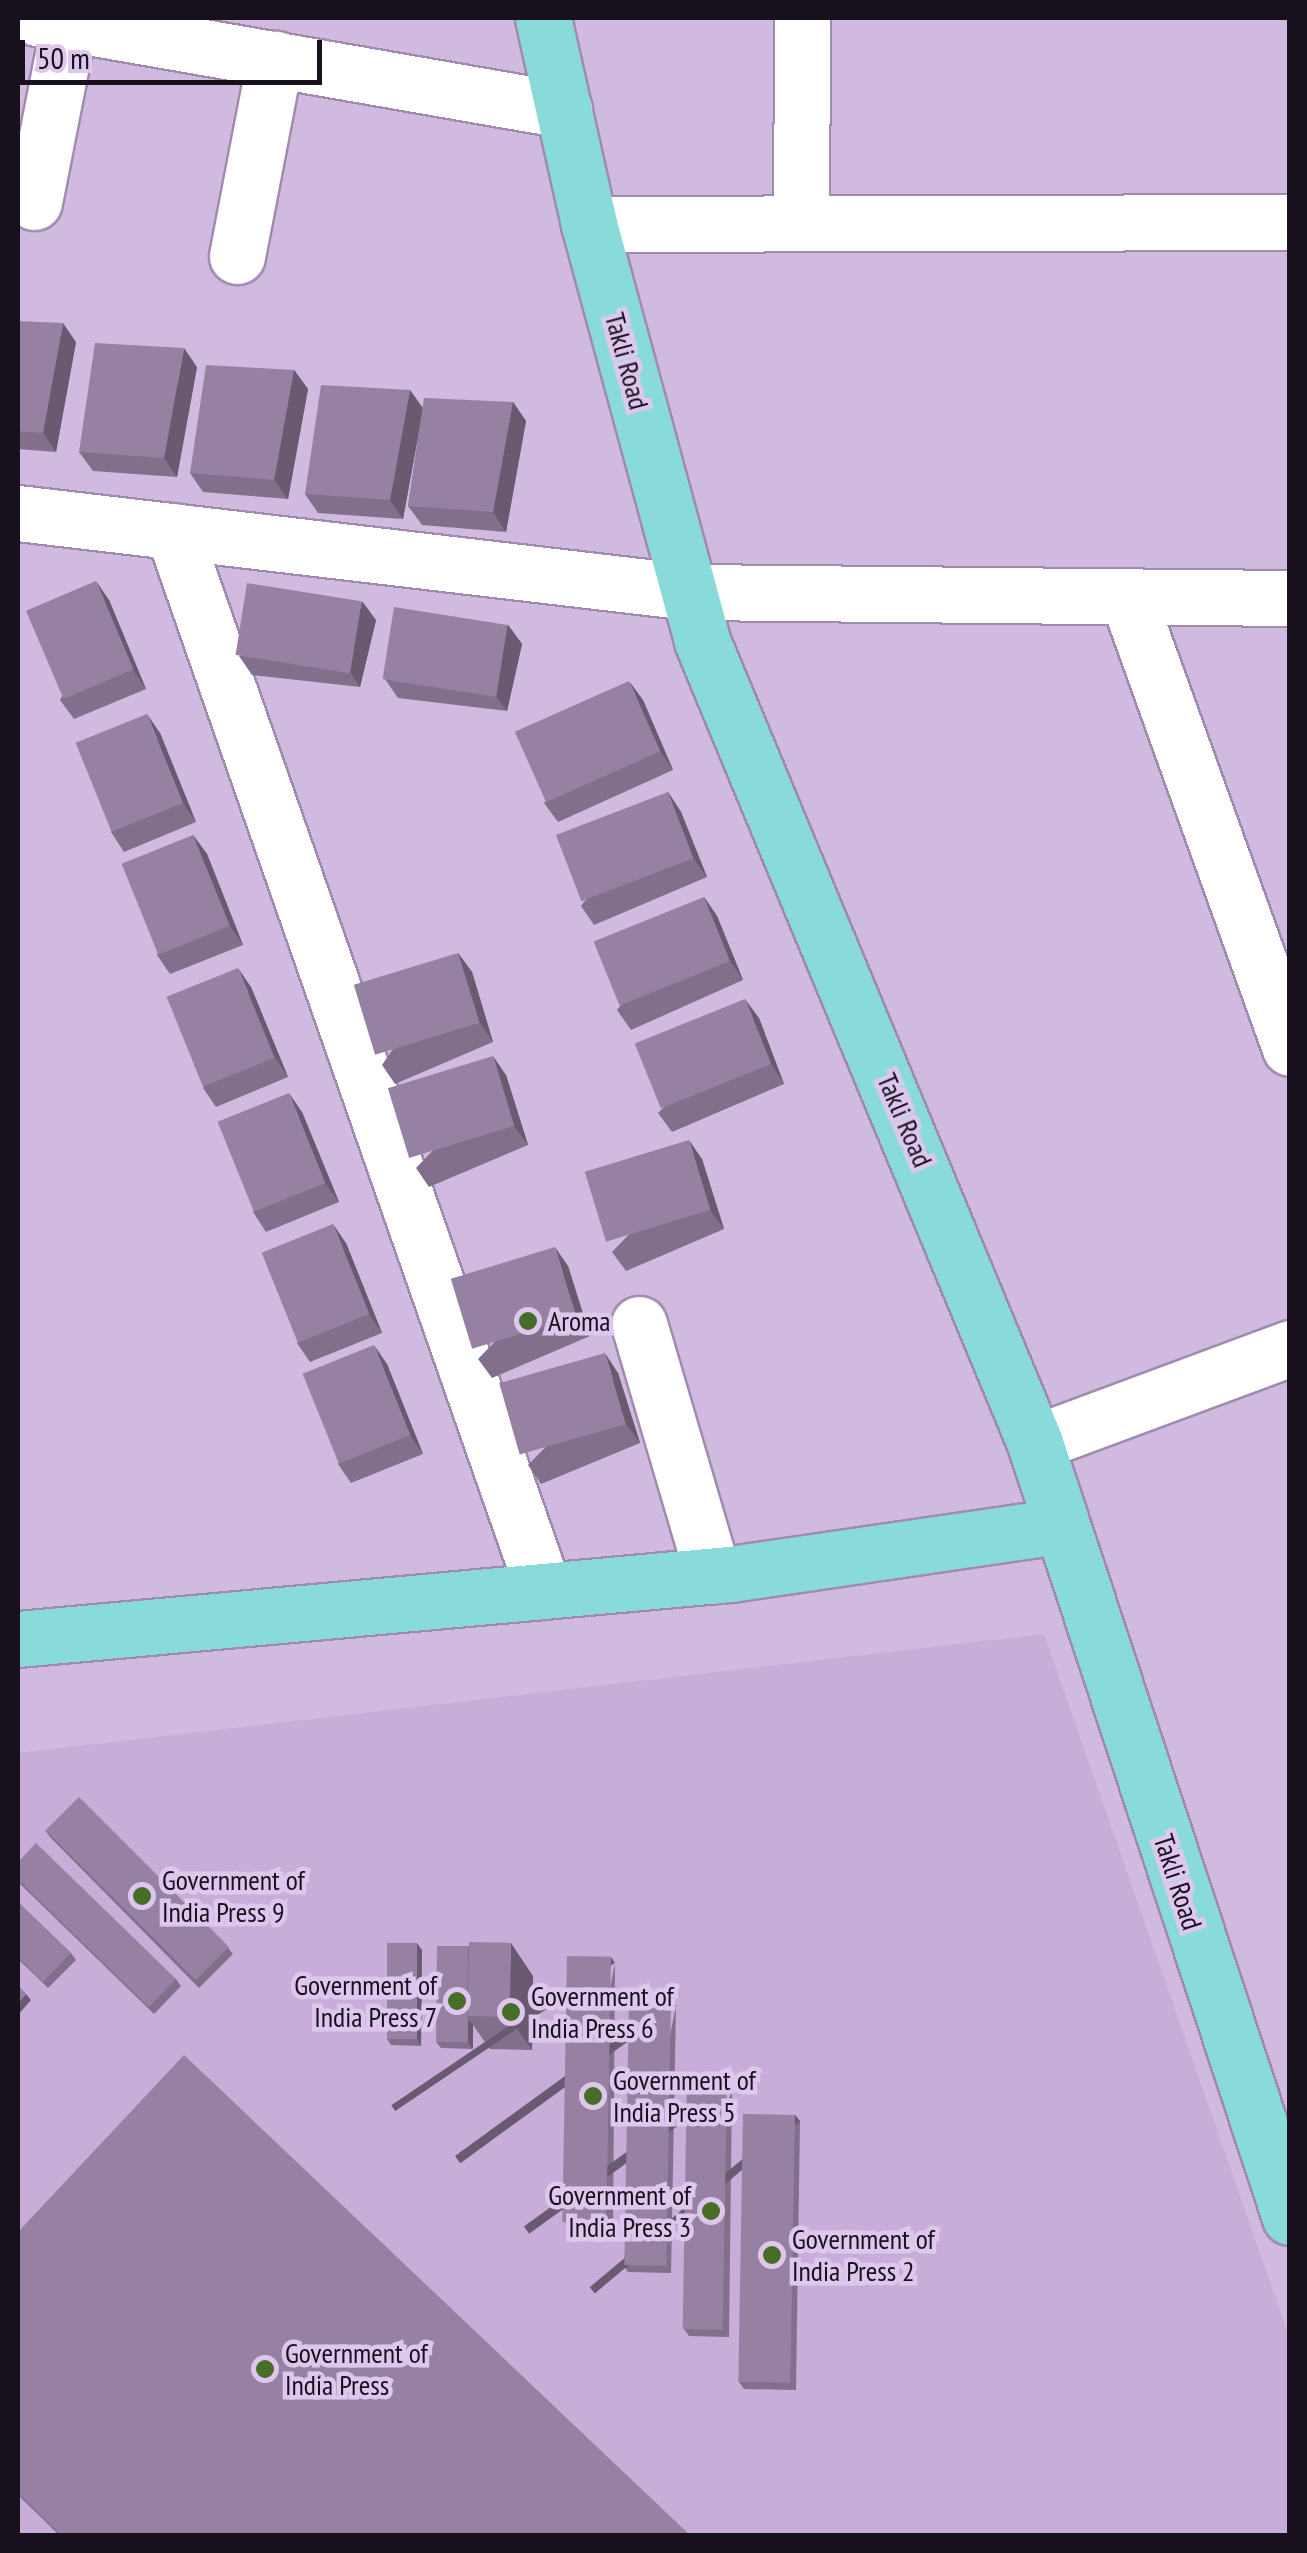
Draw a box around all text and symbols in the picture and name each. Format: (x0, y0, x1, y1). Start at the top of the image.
scale bar (25, 20, 328, 82)
text: 50 m (37, 38, 90, 77)
street label: Takli Road (598, 309, 656, 413)
street label: Takli Road (870, 1068, 940, 1172)
place label: Aroma (548, 1304, 610, 1338)
marker: Aroma (517, 1310, 539, 1332)
street label: Takli Road (1147, 1830, 1209, 1934)
place label: Government of India Press 9 (162, 1863, 305, 1929)
marker: Government of India Press 9 (131, 1885, 153, 1907)
place label: Government of India Press 7 (294, 1968, 437, 2034)
place label: Government of India Press 6 (531, 1979, 674, 2045)
marker: Government of India Press 7 (446, 1990, 468, 2012)
marker: Government of India Press 6 (500, 2001, 522, 2023)
place label: Government of India Press 5 (613, 2063, 756, 2129)
marker: Government of India Press 5 (582, 2085, 604, 2107)
place label: Government of India Press 3 (548, 2178, 691, 2244)
marker: Government of India Press 3 (700, 2200, 722, 2222)
place label: Government of India Press 2 (792, 2222, 935, 2288)
marker: Government of India Press 2 (761, 2244, 783, 2266)
place label: Government of India Press (285, 2336, 428, 2402)
marker: Government of India Press (254, 2358, 276, 2380)

